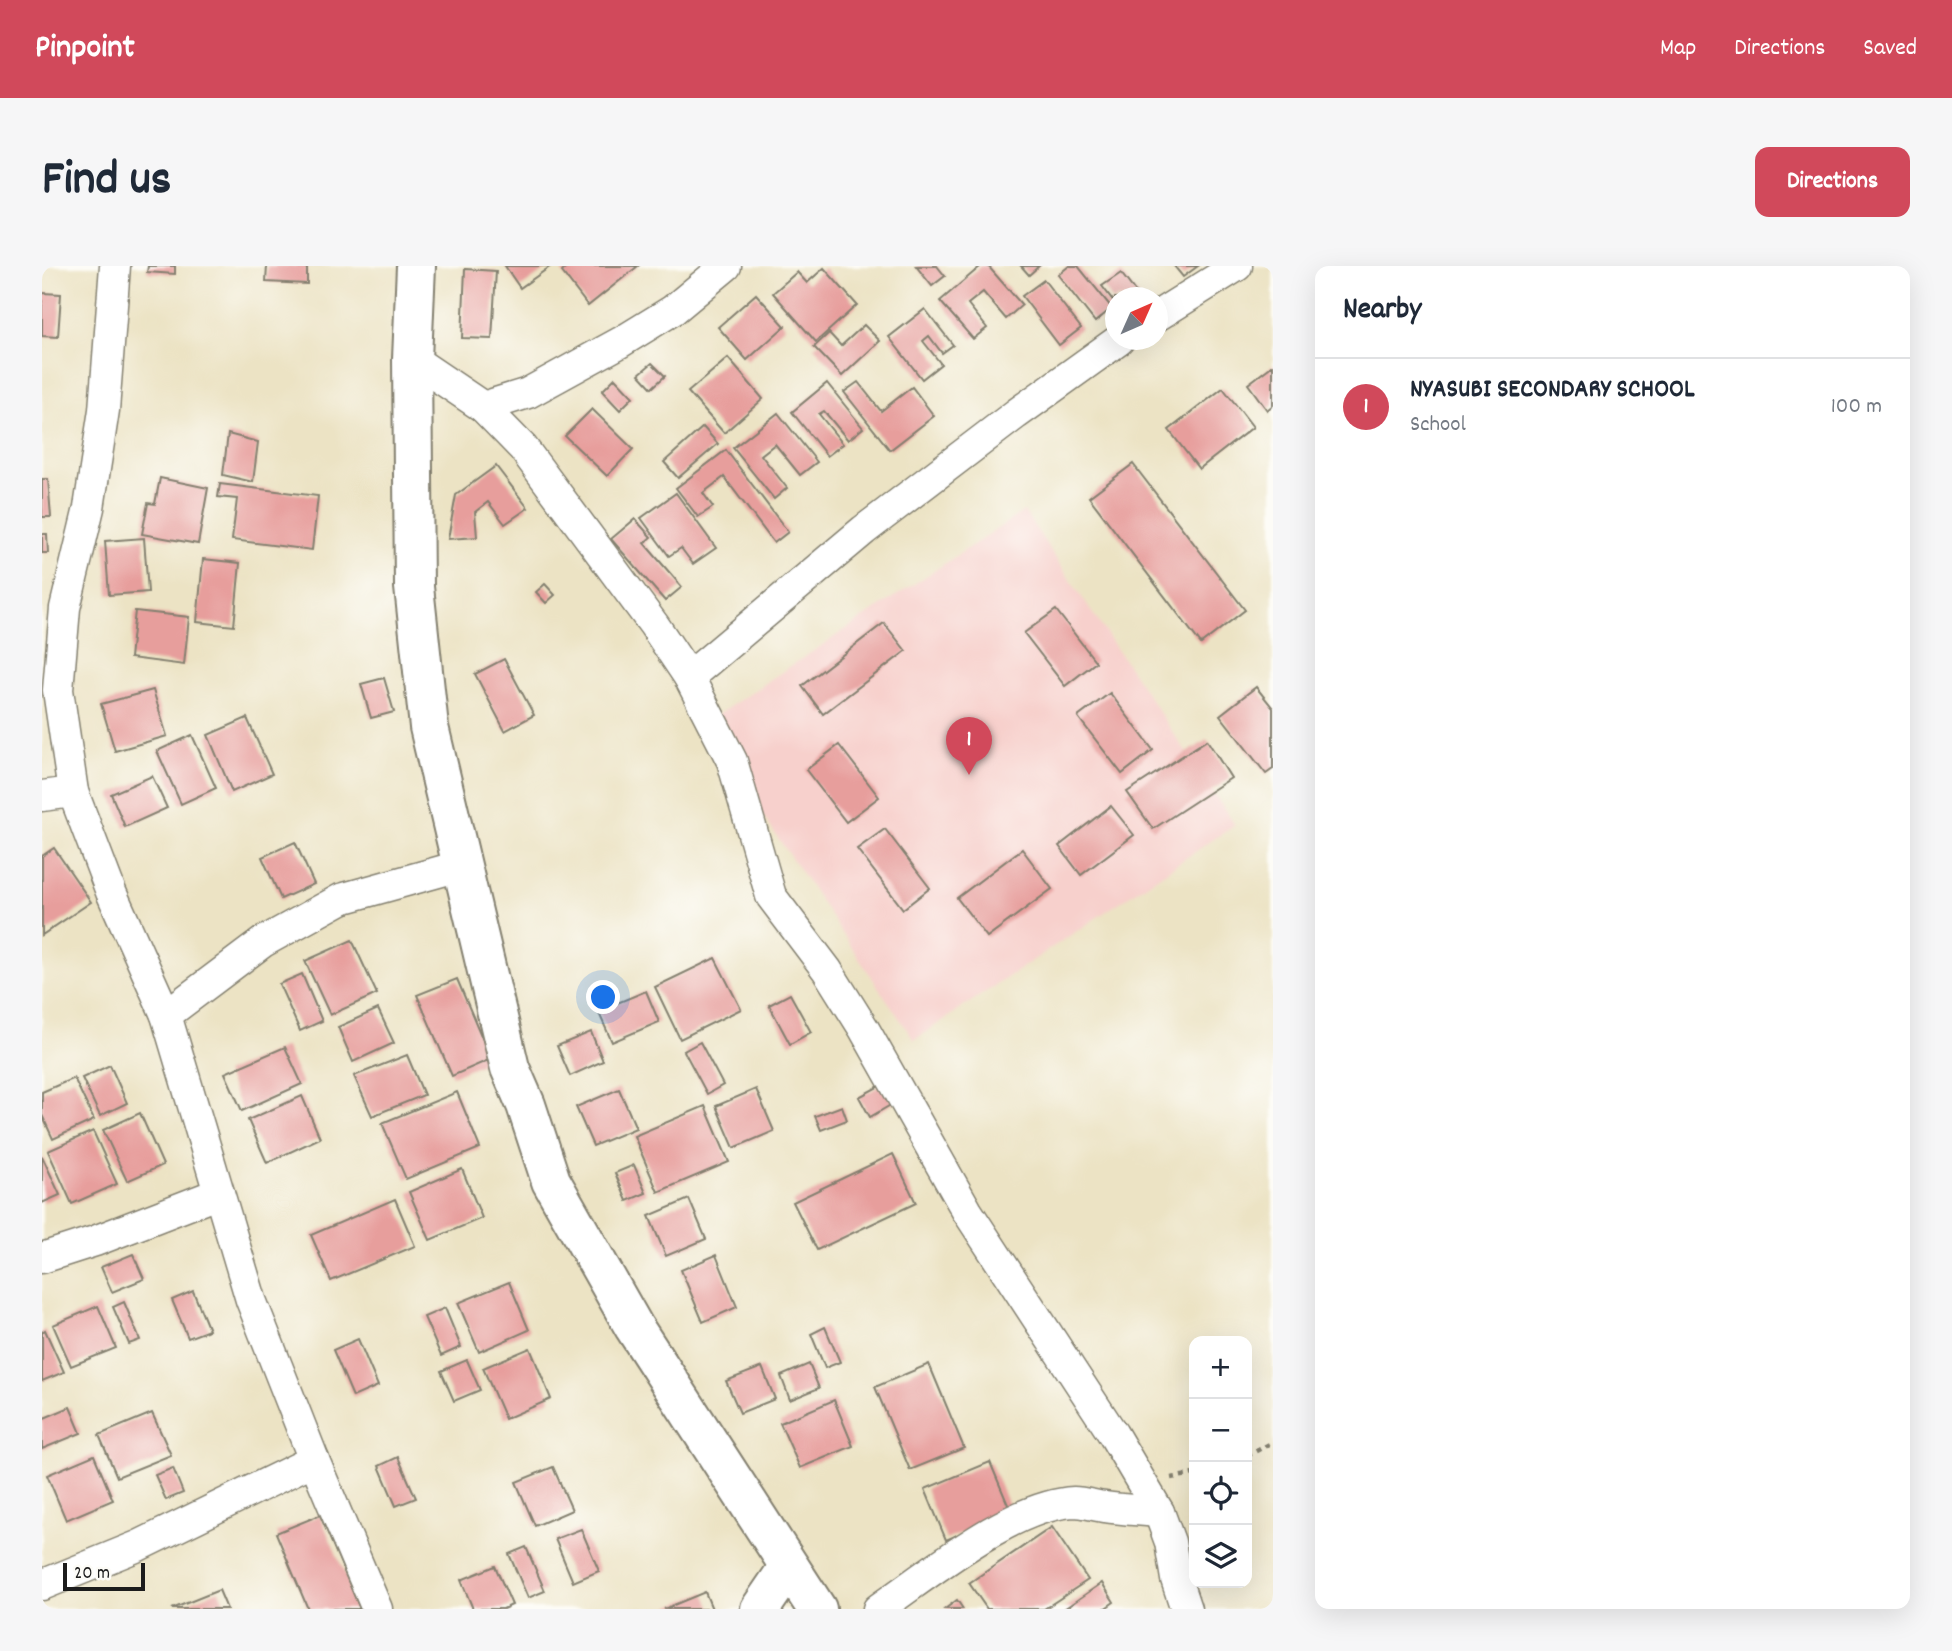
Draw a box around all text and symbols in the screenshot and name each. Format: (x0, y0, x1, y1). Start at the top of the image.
text: Pinpoint (35, 26, 135, 73)
text: Map (1660, 32, 1696, 66)
text: Directions (1734, 32, 1825, 66)
text: Saved (1863, 32, 1917, 66)
text: Find us (42, 147, 171, 217)
button: Directions (1755, 147, 1910, 217)
north arrow (1105, 287, 1168, 350)
text: Nearby (1343, 290, 1421, 333)
text: NYASUBI SECONDARY SCHOOL (1410, 372, 1695, 409)
text: 1 (1363, 391, 1369, 424)
text: 100 m (1831, 391, 1882, 424)
text: School (1410, 409, 1466, 442)
pin: 1 (946, 717, 992, 775)
your location (586, 980, 620, 1014)
map controls (1189, 1336, 1252, 1588)
button: + (1189, 1336, 1252, 1399)
button: − (1189, 1399, 1252, 1462)
button: locate (1189, 1462, 1252, 1525)
button: layers (1189, 1525, 1252, 1588)
scale bar (63, 1560, 145, 1592)
text: 20 m (74, 1561, 110, 1588)

